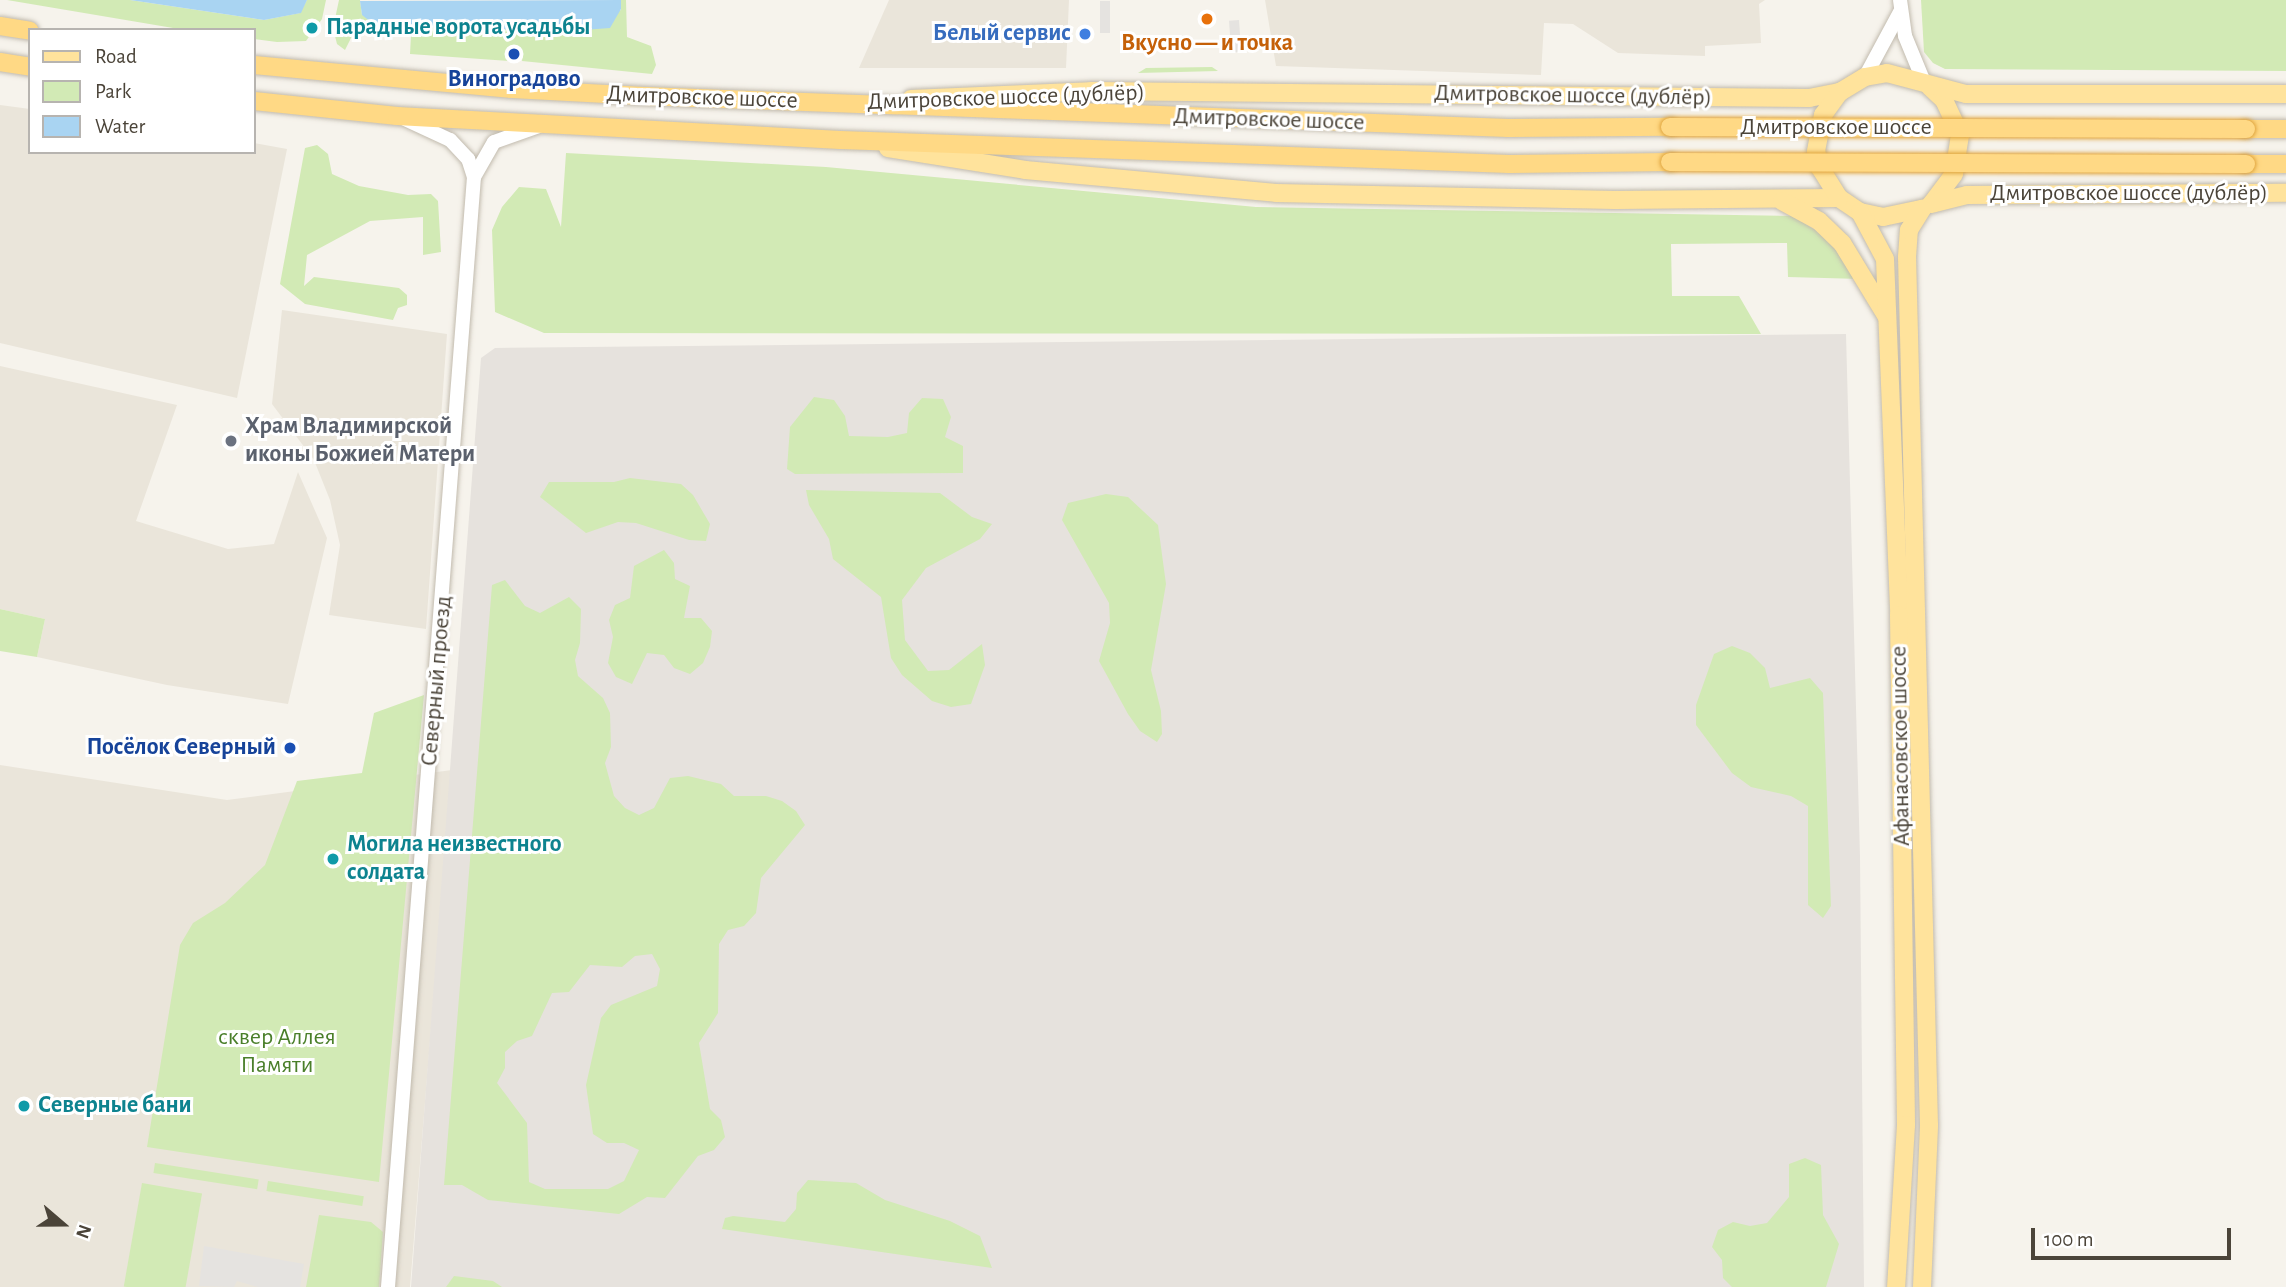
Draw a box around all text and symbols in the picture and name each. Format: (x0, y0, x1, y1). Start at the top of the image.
marker: Вкусно — и точка (1199, 11, 1215, 27)
place label: Парадные ворота усадьбы (326, 14, 591, 42)
marker: Парадные ворота усадьбы (304, 20, 320, 36)
place label: Белый сервис (933, 20, 1071, 48)
marker: Белый сервис (1077, 26, 1093, 42)
legend (28, 28, 256, 154)
place label: Вкусно — и точка (1121, 30, 1293, 58)
text: Road (95, 46, 137, 67)
marker: Виноградово (506, 46, 522, 62)
place label: Виноградово (448, 66, 580, 94)
street label: Дмитровское шоссе (дублёр) (867, 79, 1145, 117)
street label: Дмитровское шоссе (дублёр) (1434, 79, 1712, 113)
street label: Дмитровское шоссе (606, 80, 798, 116)
text: Park (95, 81, 131, 102)
street label: Дмитровское шоссе (1173, 102, 1365, 138)
street label: Дмитровское шоссе (1740, 114, 1932, 142)
text: Water (95, 116, 145, 137)
street label: Дмитровское шоссе (дублёр) (1990, 180, 2268, 208)
place label: Храм Владимирской иконы Божией Матери (245, 413, 475, 469)
marker: Храм Владимирской иконы Божией Матери (223, 433, 239, 449)
street label: Северный проезд (415, 595, 459, 767)
street label: Афанасовское шоссе (1885, 645, 1917, 847)
place label: Посёлок Северный (86, 734, 276, 762)
marker: Посёлок Северный (282, 740, 298, 756)
place label: Могила неизвестного солдата (347, 831, 562, 887)
marker: Могила неизвестного солдата (325, 851, 341, 867)
park label: сквер Аллея Памяти (218, 1024, 336, 1080)
place label: Северные бани (38, 1092, 192, 1120)
marker: Северные бани (16, 1098, 32, 1114)
north arrow (28, 1189, 98, 1259)
scale bar (2034, 1214, 2234, 1258)
text: N (72, 1222, 94, 1241)
text: 100 m (2044, 1229, 2094, 1250)

